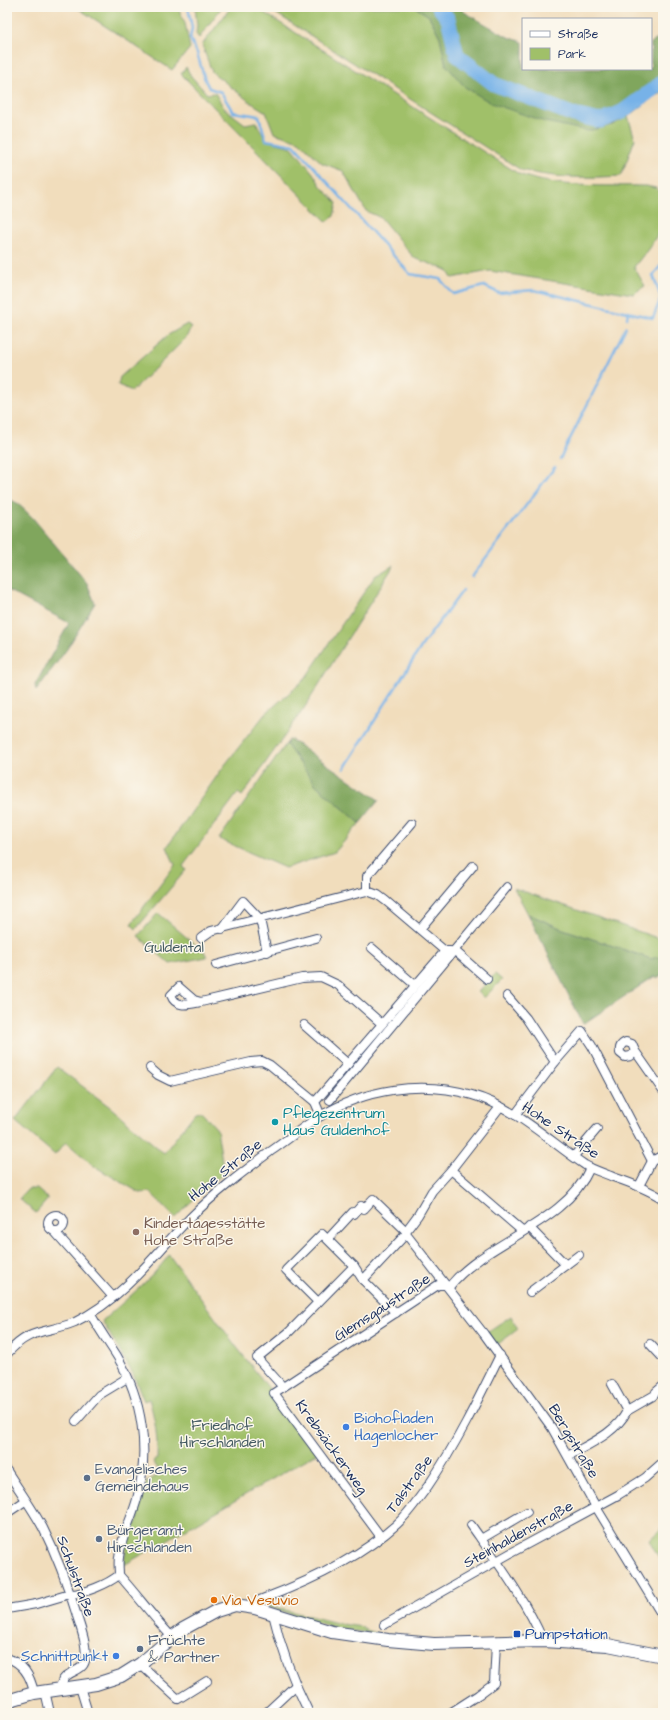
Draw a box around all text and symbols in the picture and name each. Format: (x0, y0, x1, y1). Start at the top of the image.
legend (522, 18, 652, 70)
text: Straße (558, 26, 599, 43)
text: Park (558, 46, 586, 63)
park label: Guldental (144, 937, 204, 958)
street label: Hohe Straße (518, 1097, 604, 1164)
place label: Pflegezentrum Haus Guldenhof (283, 1103, 389, 1141)
marker: Pflegezentrum Haus Guldenhof (270, 1117, 280, 1127)
street label: Hohe Straße (184, 1134, 267, 1207)
place label: Kindertagesstätte Hohe Straße (144, 1213, 265, 1251)
marker: Kindertagesstätte Hohe Straße (131, 1227, 141, 1237)
street label: Glemsgaustraße (330, 1268, 435, 1347)
street label: Krebsäckerweg (289, 1396, 373, 1500)
street label: Bergstraße (542, 1400, 604, 1483)
place label: Biohofladen Hagenlocher (354, 1408, 438, 1447)
park label: Friedhof Hirschlanden (180, 1415, 265, 1453)
marker: Biohofladen Hagenlocher (341, 1422, 351, 1432)
street label: Talstraße (381, 1451, 438, 1518)
place label: Evangelisches Gemeindehaus (95, 1459, 190, 1497)
marker: Evangelisches Gemeindehaus (82, 1473, 92, 1483)
street label: Steinhaldenstraße (460, 1496, 577, 1573)
place label: Bürgeramt Hirschlanden (107, 1520, 192, 1558)
street label: Schulstraße (51, 1533, 100, 1620)
marker: Bürgeramt Hirschlanden (94, 1534, 104, 1544)
place label: Via Vesuvio (222, 1590, 299, 1611)
marker: Via Vesuvio (209, 1595, 219, 1605)
place label: Pumpstation (525, 1624, 608, 1645)
marker: Pumpstation (512, 1629, 522, 1639)
place label: Früchte & Partner (148, 1630, 219, 1668)
marker: Früchte & Partner (135, 1644, 145, 1654)
place label: Schnittpunkt (21, 1646, 108, 1667)
marker: Schnittpunkt (111, 1651, 121, 1661)

